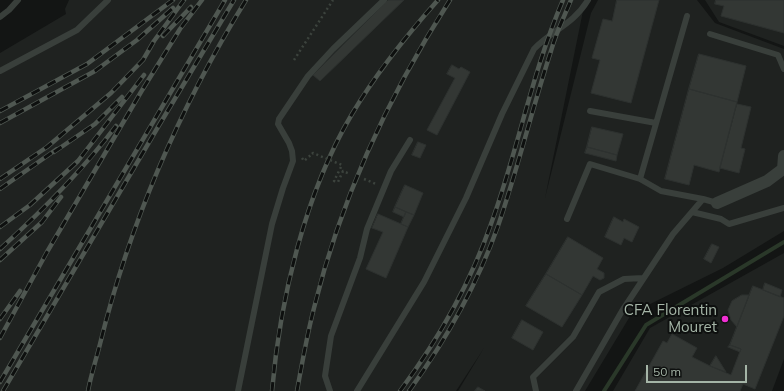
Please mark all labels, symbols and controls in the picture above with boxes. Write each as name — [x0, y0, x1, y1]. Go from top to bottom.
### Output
place label: CFA Florentin Mouret — [624, 301, 717, 336]
marker: CFA Florentin Mouret — [720, 314, 730, 324]
scale bar — [648, 357, 749, 383]
text: 50 m — [653, 364, 681, 379]

